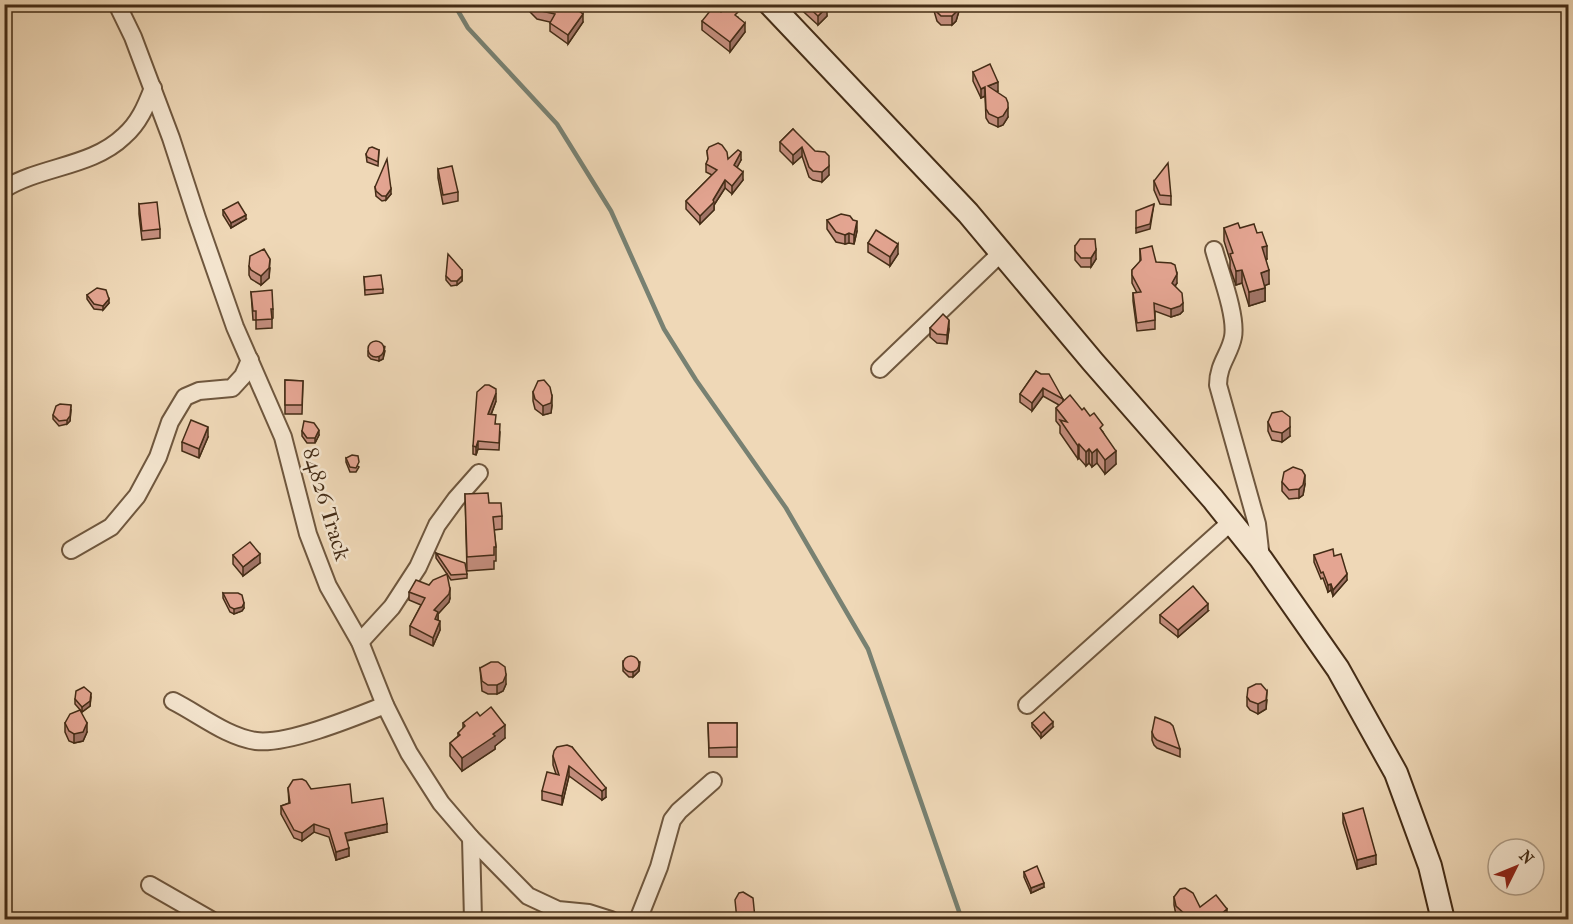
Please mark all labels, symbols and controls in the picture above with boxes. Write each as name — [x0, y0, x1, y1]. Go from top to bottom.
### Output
street label: 84826 Track — [297, 444, 356, 564]
north arrow — [1486, 837, 1546, 897]
text: N — [1516, 846, 1538, 869]

